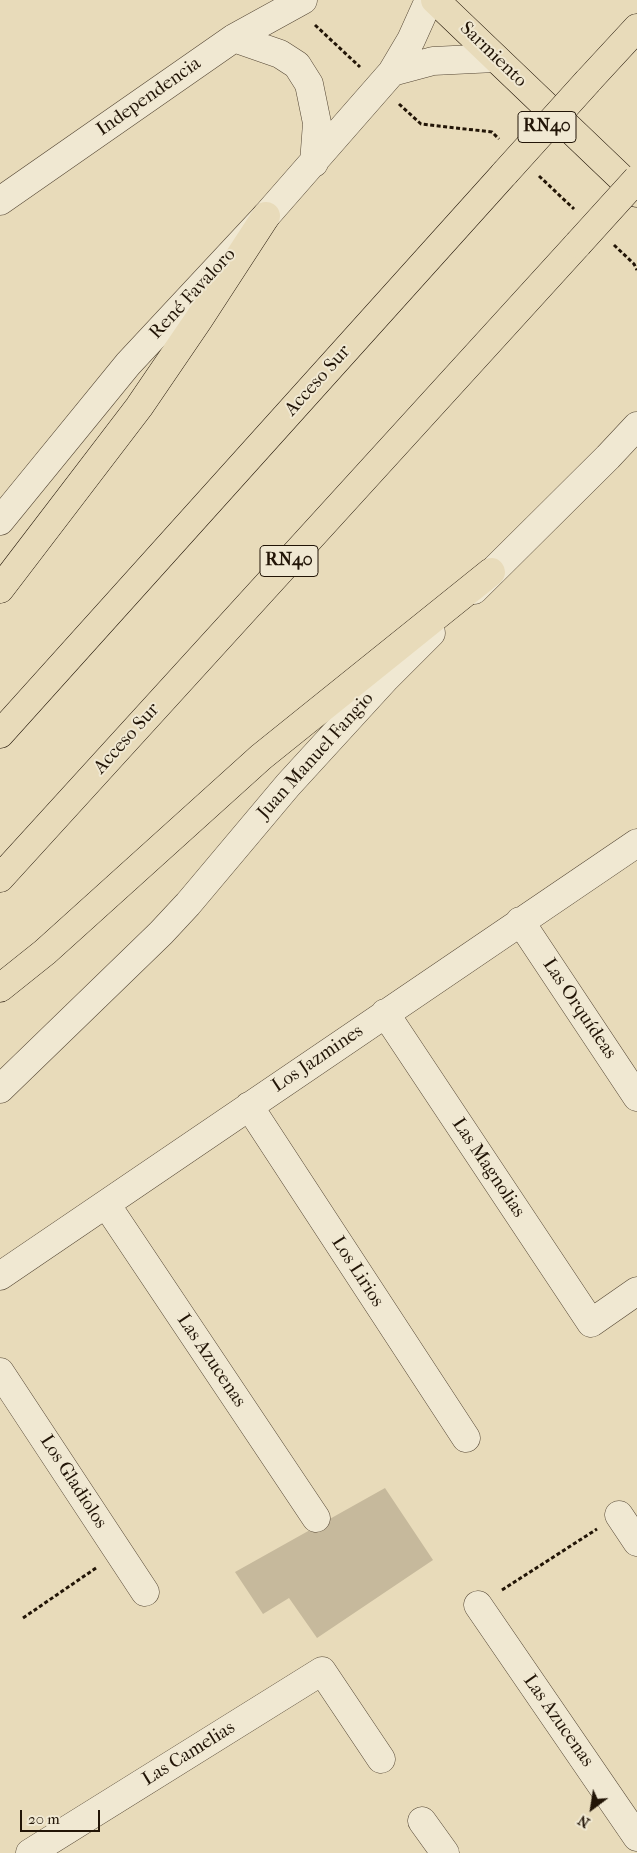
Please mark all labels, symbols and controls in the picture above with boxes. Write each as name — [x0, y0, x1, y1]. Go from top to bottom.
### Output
street label: Sarmiento — [455, 17, 531, 93]
street label: Independencia — [92, 53, 206, 141]
road number: RN40 — [518, 111, 576, 142]
street label: René Favaloro — [145, 244, 241, 344]
street label: Acceso Sur — [280, 341, 356, 421]
road number: RN40 — [260, 546, 318, 576]
street label: Juan Manuel Fangio — [253, 688, 379, 824]
street label: Acceso Sur — [89, 699, 165, 779]
street label: Las Orquídeas — [537, 955, 621, 1063]
street label: Los Jazmines — [268, 1020, 368, 1098]
street label: Las Magnolias — [446, 1114, 530, 1222]
street label: Los Lirios — [326, 1232, 388, 1312]
street label: Las Azucenas — [172, 1310, 250, 1412]
street label: Los Gladiolos — [34, 1431, 112, 1533]
street label: Las Azucenas — [518, 1670, 598, 1772]
street label: Las Camelias — [139, 1717, 239, 1791]
north arrow — [567, 1783, 617, 1833]
scale bar — [22, 1800, 102, 1832]
text: 20 m — [28, 1810, 60, 1828]
text: N — [575, 1811, 593, 1831]

